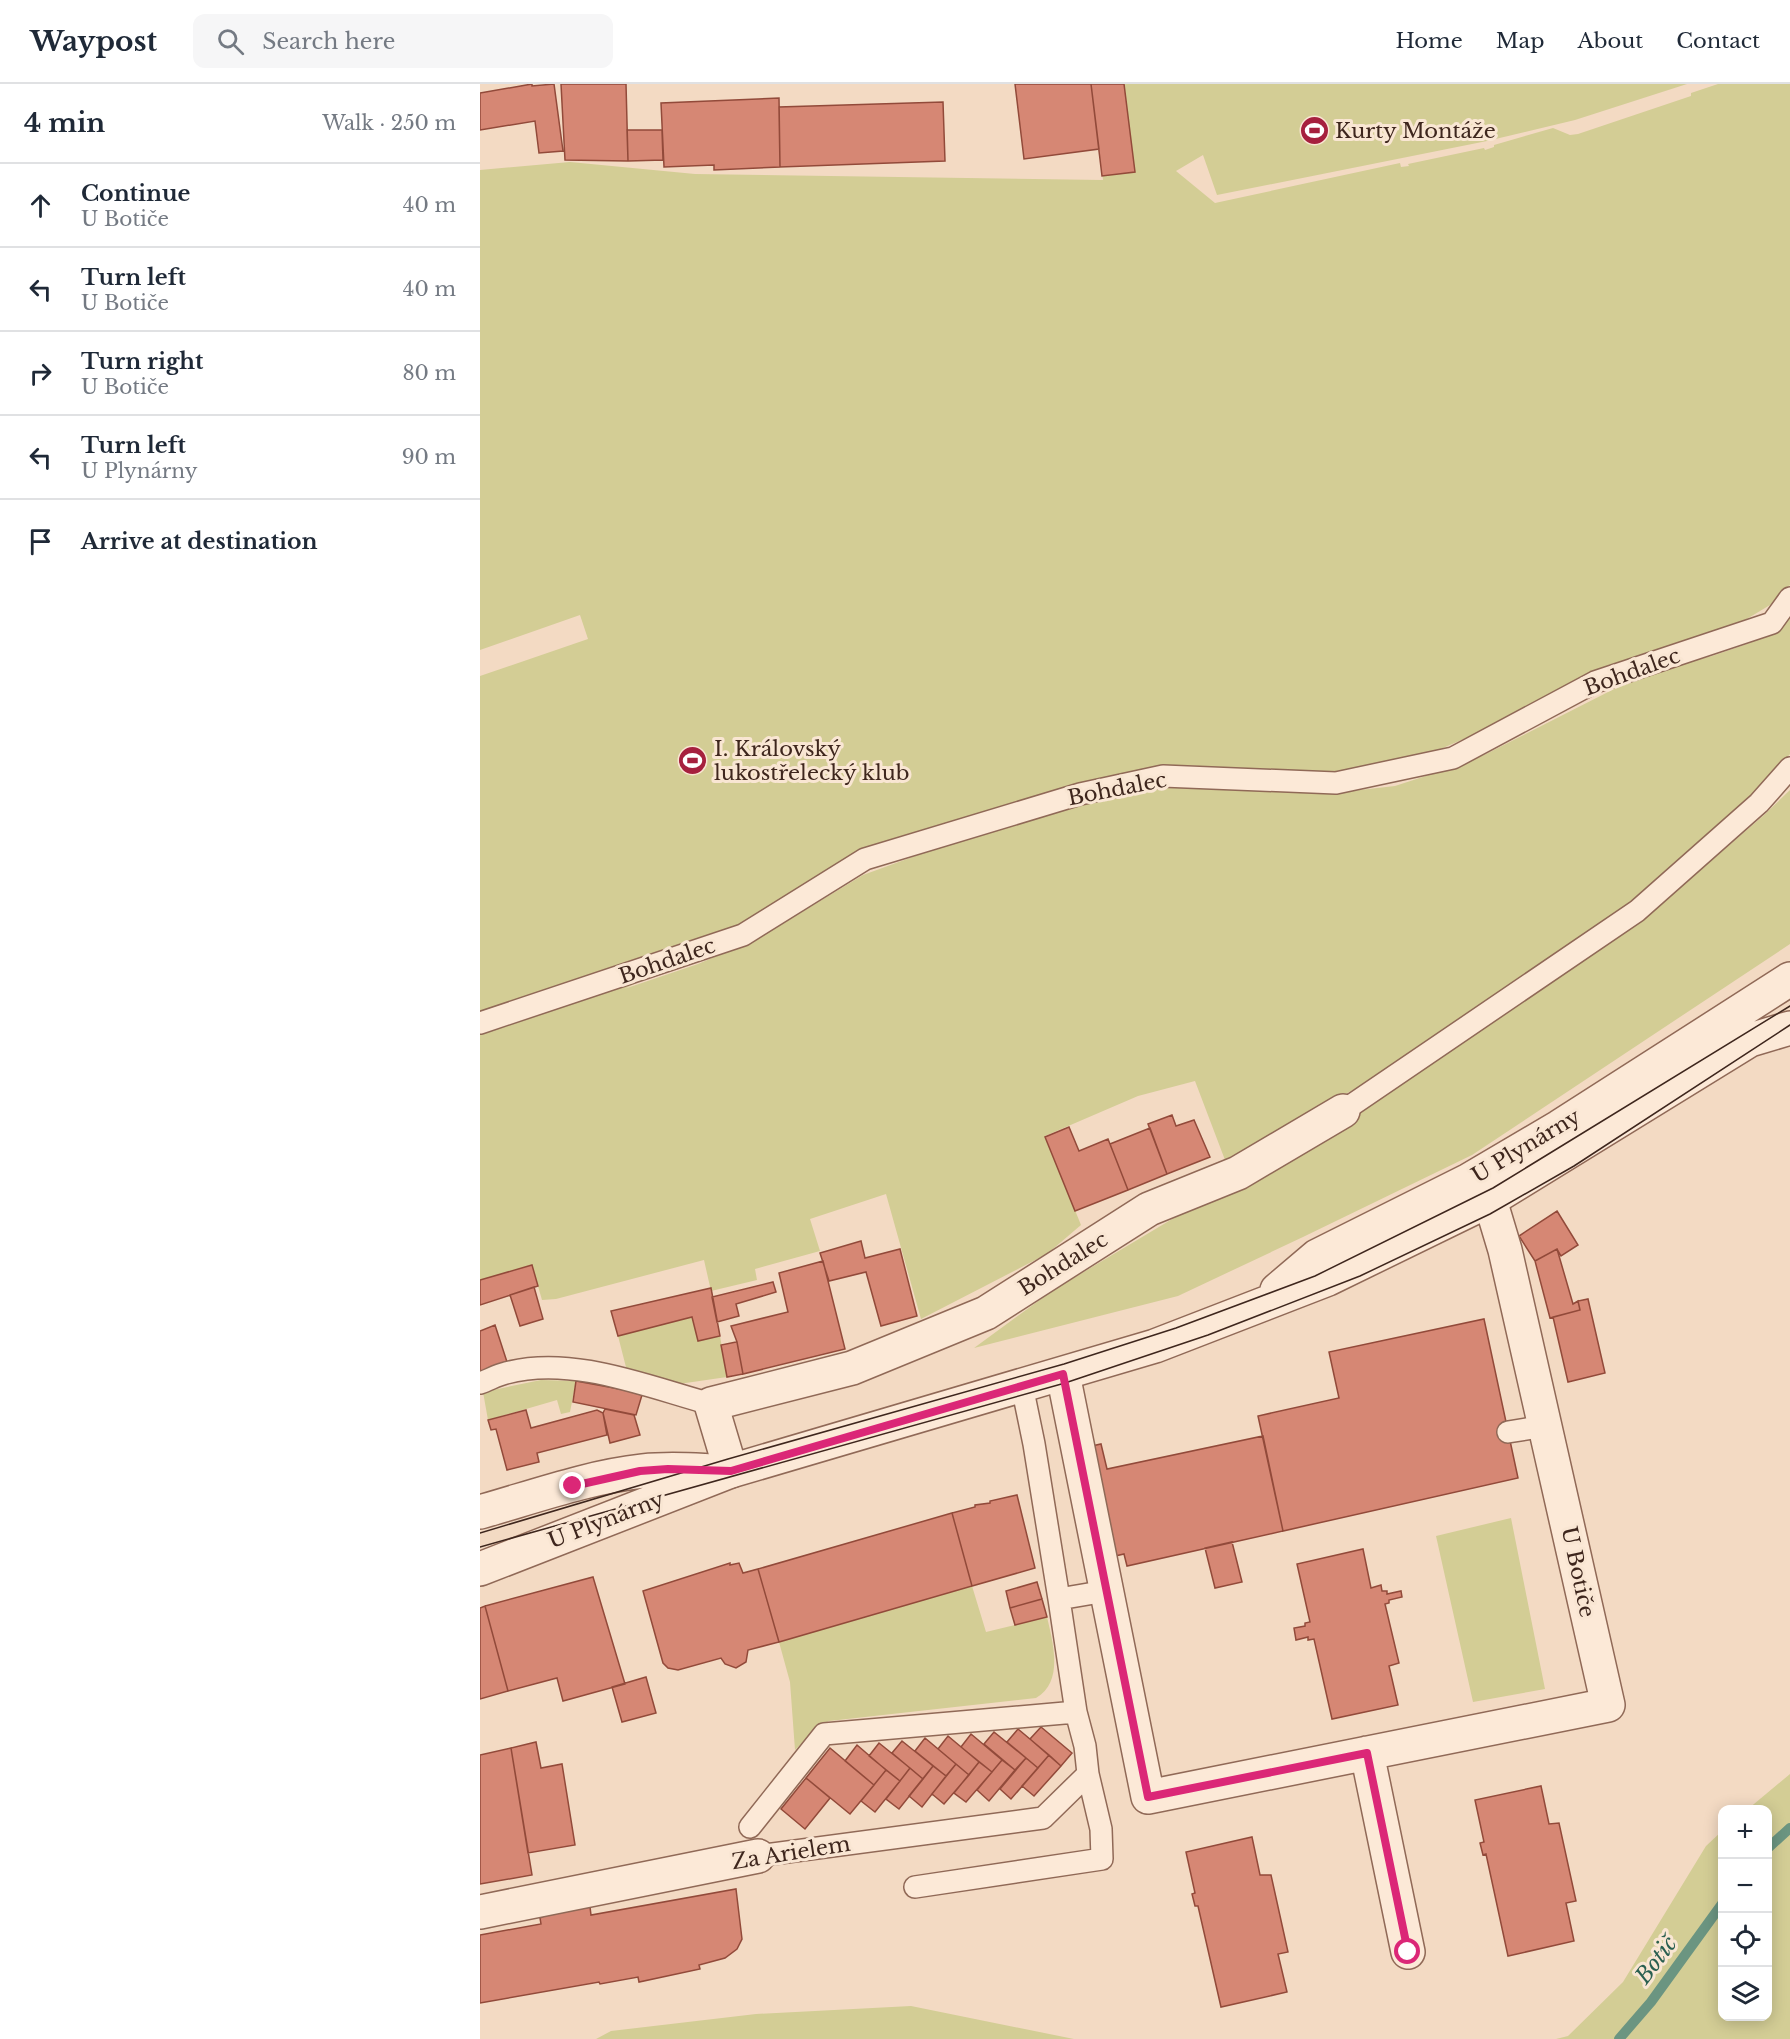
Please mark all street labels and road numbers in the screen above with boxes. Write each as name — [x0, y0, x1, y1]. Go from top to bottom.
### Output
street label: Bohdalec — [1580, 643, 1684, 701]
street label: Bohdalec — [1065, 767, 1169, 811]
street label: Bohdalec — [615, 932, 719, 990]
street label: U Plynárny — [1467, 1103, 1586, 1189]
street label: Bohdalec — [1014, 1226, 1112, 1302]
street label: U Plynárny — [544, 1486, 668, 1554]
street label: U Botiče — [1556, 1524, 1600, 1620]
street label: Za Arielem — [730, 1831, 853, 1875]

